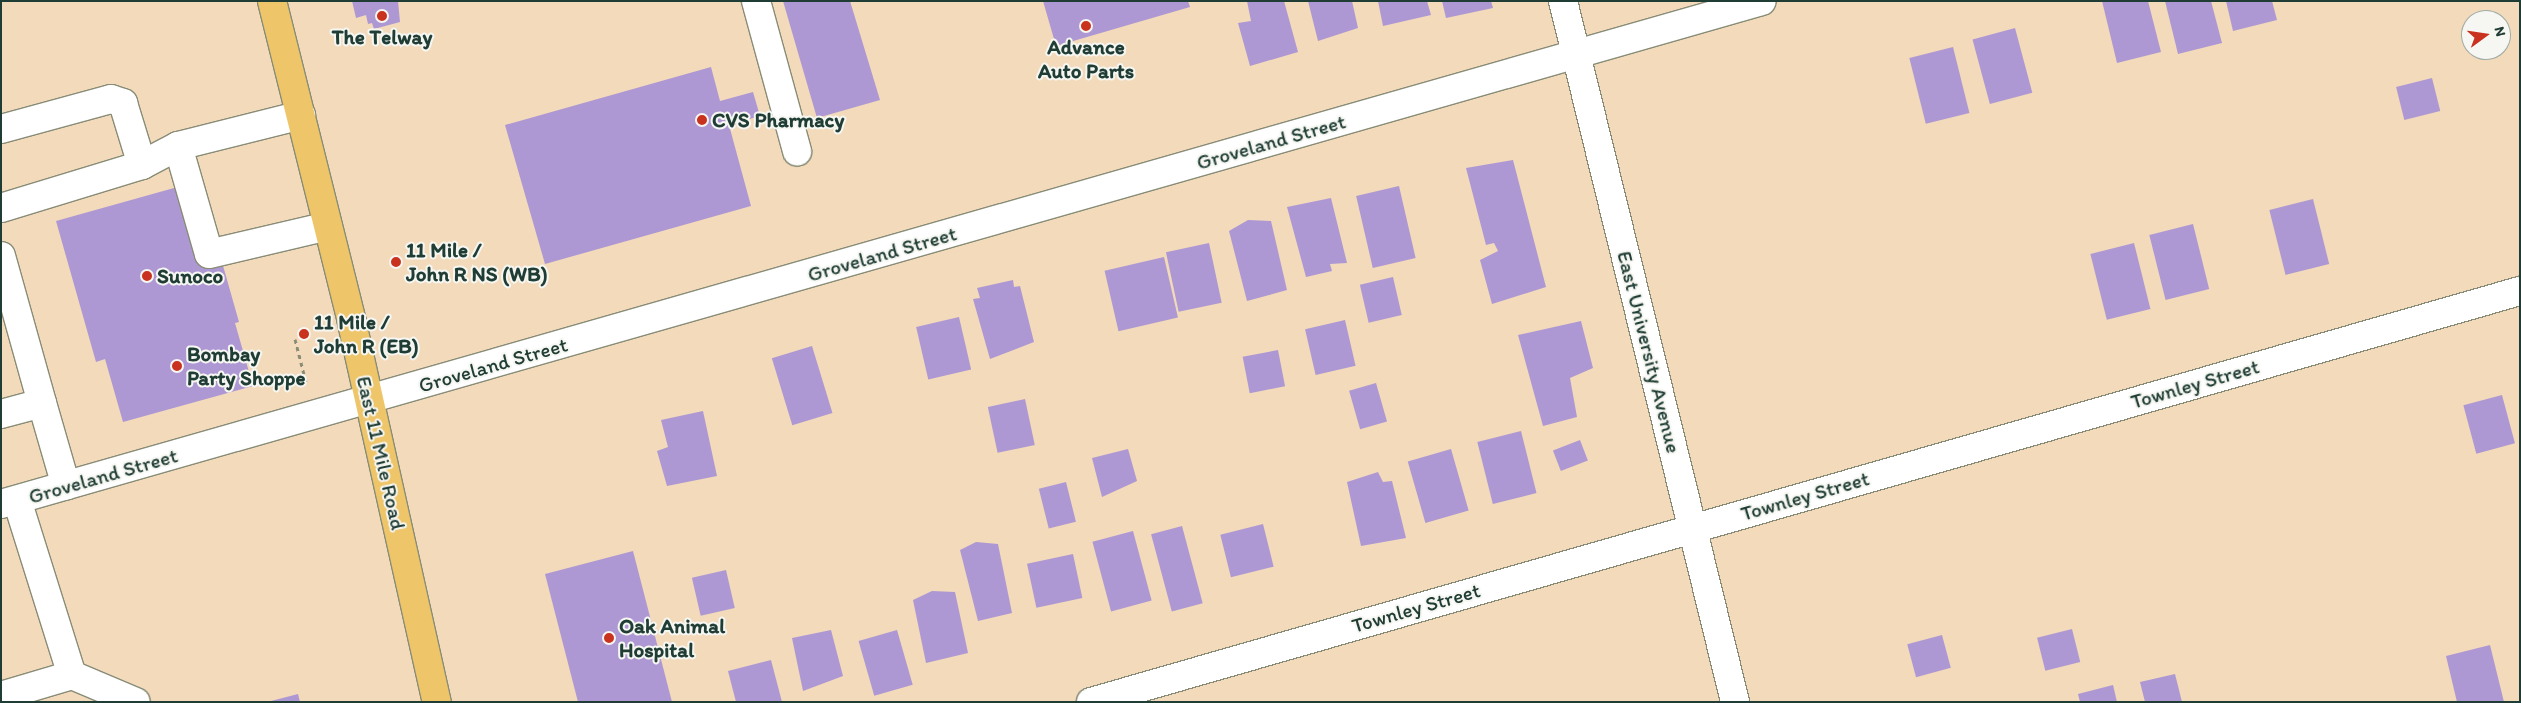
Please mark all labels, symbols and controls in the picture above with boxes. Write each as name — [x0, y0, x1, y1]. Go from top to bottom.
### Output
marker: The Telway — [376, 10, 388, 22]
north arrow — [2461, 10, 2511, 60]
marker: Advance Auto Parts — [1080, 20, 1092, 32]
place label: The Telway — [333, 24, 431, 50]
text: N — [2491, 25, 2509, 38]
place label: Advance Auto Parts — [1038, 34, 1134, 84]
place label: CVS Pharmacy — [712, 107, 844, 133]
street label: Groveland Street — [1194, 109, 1348, 175]
marker: CVS Pharmacy — [696, 114, 708, 126]
street label: Groveland Street — [805, 221, 959, 287]
place label: 11 Mile / John R NS (WB) — [406, 237, 547, 287]
street label: East University Avenue — [1612, 249, 1686, 455]
marker: 11 Mile / John R NS (WB) — [390, 256, 402, 268]
place label: Sunoco — [157, 263, 223, 289]
marker: Sunoco — [141, 270, 153, 282]
place label: 11 Mile / John R (EB) — [314, 309, 418, 359]
marker: 11 Mile / John R (EB) — [298, 328, 310, 340]
street label: Groveland Street — [416, 332, 570, 398]
place label: Bombay Party Shoppe — [187, 341, 305, 391]
street label: Townley Street — [2128, 354, 2262, 414]
marker: Bombay Party Shoppe — [171, 360, 183, 372]
street label: East 11 Mile Road — [351, 374, 411, 532]
street label: Groveland Street — [26, 443, 180, 509]
street label: Townley Street — [1738, 466, 1872, 526]
street label: Townley Street — [1349, 578, 1483, 638]
place label: Oak Animal Hospital — [619, 613, 724, 663]
marker: Oak Animal Hospital — [603, 632, 615, 644]

